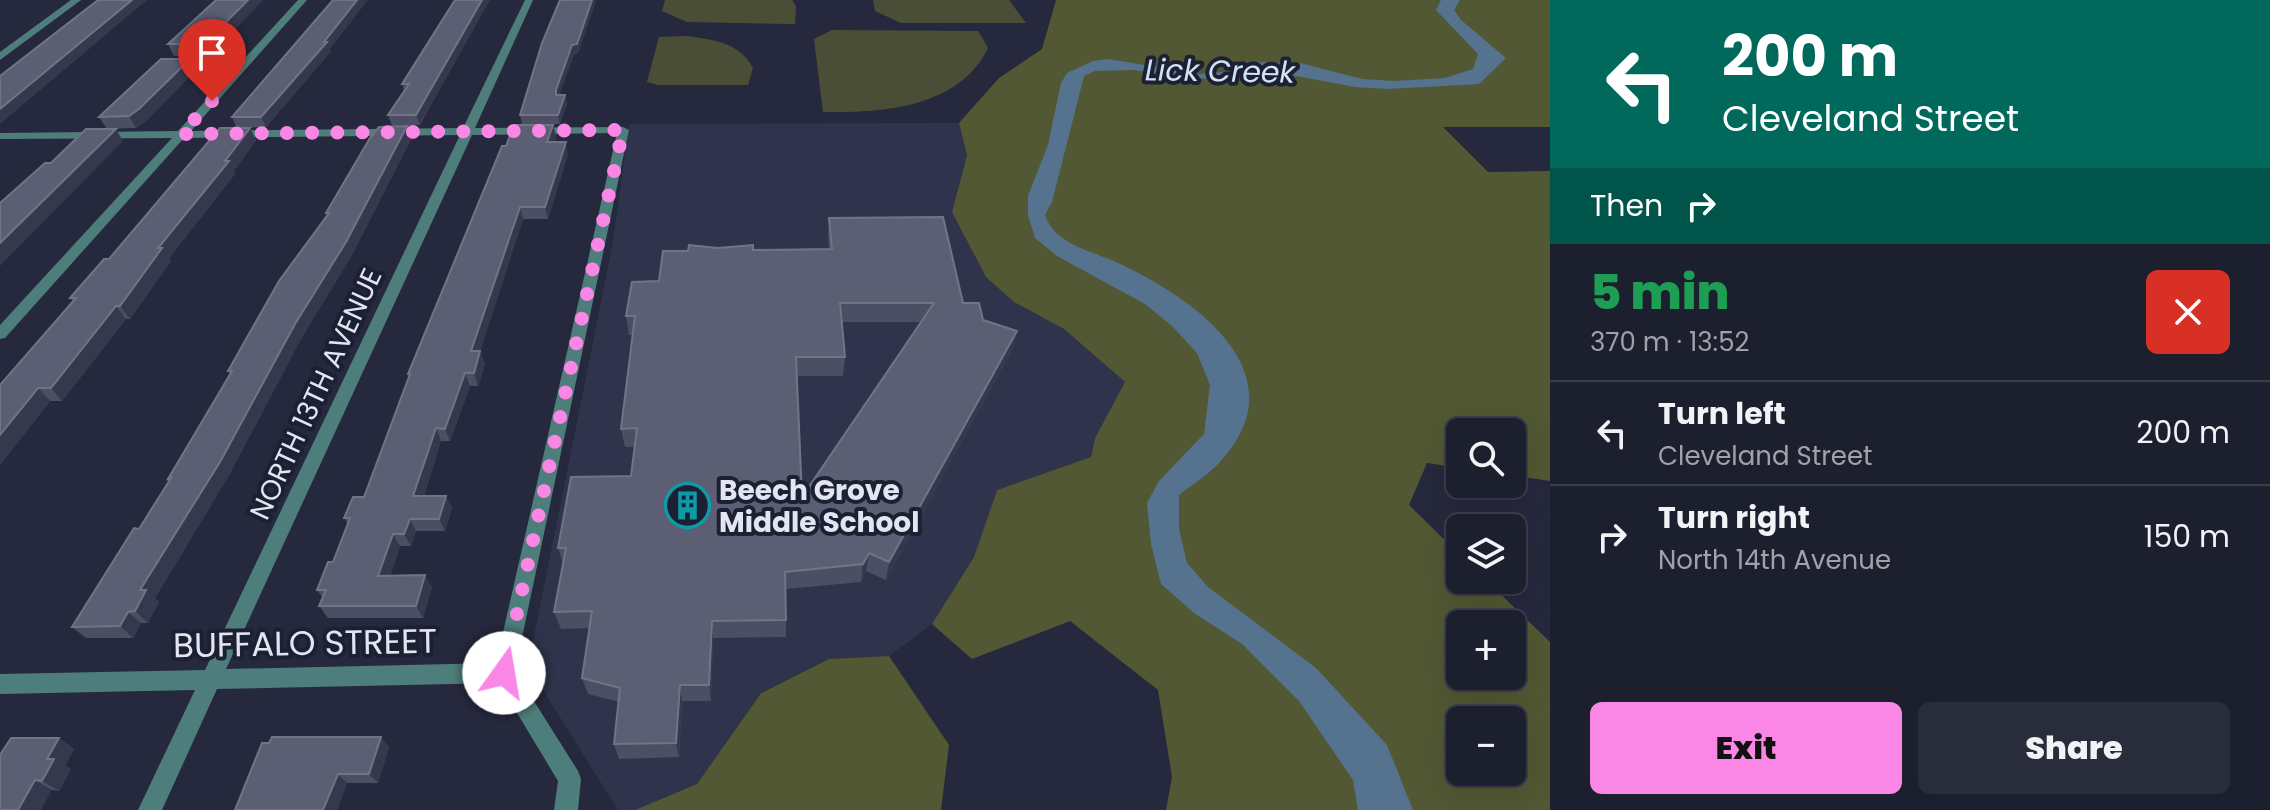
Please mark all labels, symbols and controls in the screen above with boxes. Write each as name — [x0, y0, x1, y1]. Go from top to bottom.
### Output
text: 200 m — [1722, 17, 1898, 96]
pin — [178, 19, 246, 101]
icon: arrive — [190, 31, 234, 75]
icon: left — [1590, 32, 1694, 136]
water label: Lick Creek — [1145, 48, 1297, 94]
text: Cleveland Street — [1722, 93, 2019, 144]
text: Then — [1590, 184, 1663, 227]
icon: right — [1679, 184, 1723, 228]
text: 5 min — [1590, 259, 1730, 326]
street label: NORTH 13TH AVENUE — [241, 262, 391, 526]
button: close — [2146, 270, 2230, 354]
text: 370 m · 13:52 — [1590, 324, 1749, 360]
text: Turn left — [1658, 392, 1786, 435]
icon: left — [1590, 411, 1634, 455]
text: 200 m — [2136, 411, 2230, 454]
map controls — [1446, 418, 1526, 786]
button: search — [1446, 418, 1526, 498]
text: Cleveland Street — [1658, 438, 1873, 474]
place label: Beech Grove Middle School — [719, 471, 919, 542]
building icon: Beech Grove Middle School — [664, 482, 712, 530]
text: Turn right — [1658, 496, 1810, 539]
button: layers — [1446, 514, 1526, 594]
icon: right — [1590, 515, 1634, 559]
text: 150 m — [2144, 515, 2230, 558]
text: North 14th Avenue — [1658, 542, 1891, 578]
button: + — [1446, 610, 1526, 690]
street label: BUFFALO STREET — [173, 617, 437, 669]
position arrow — [462, 631, 546, 715]
button: Exit — [1590, 702, 1902, 794]
button: Share — [1918, 702, 2230, 794]
button: − — [1446, 706, 1526, 786]

